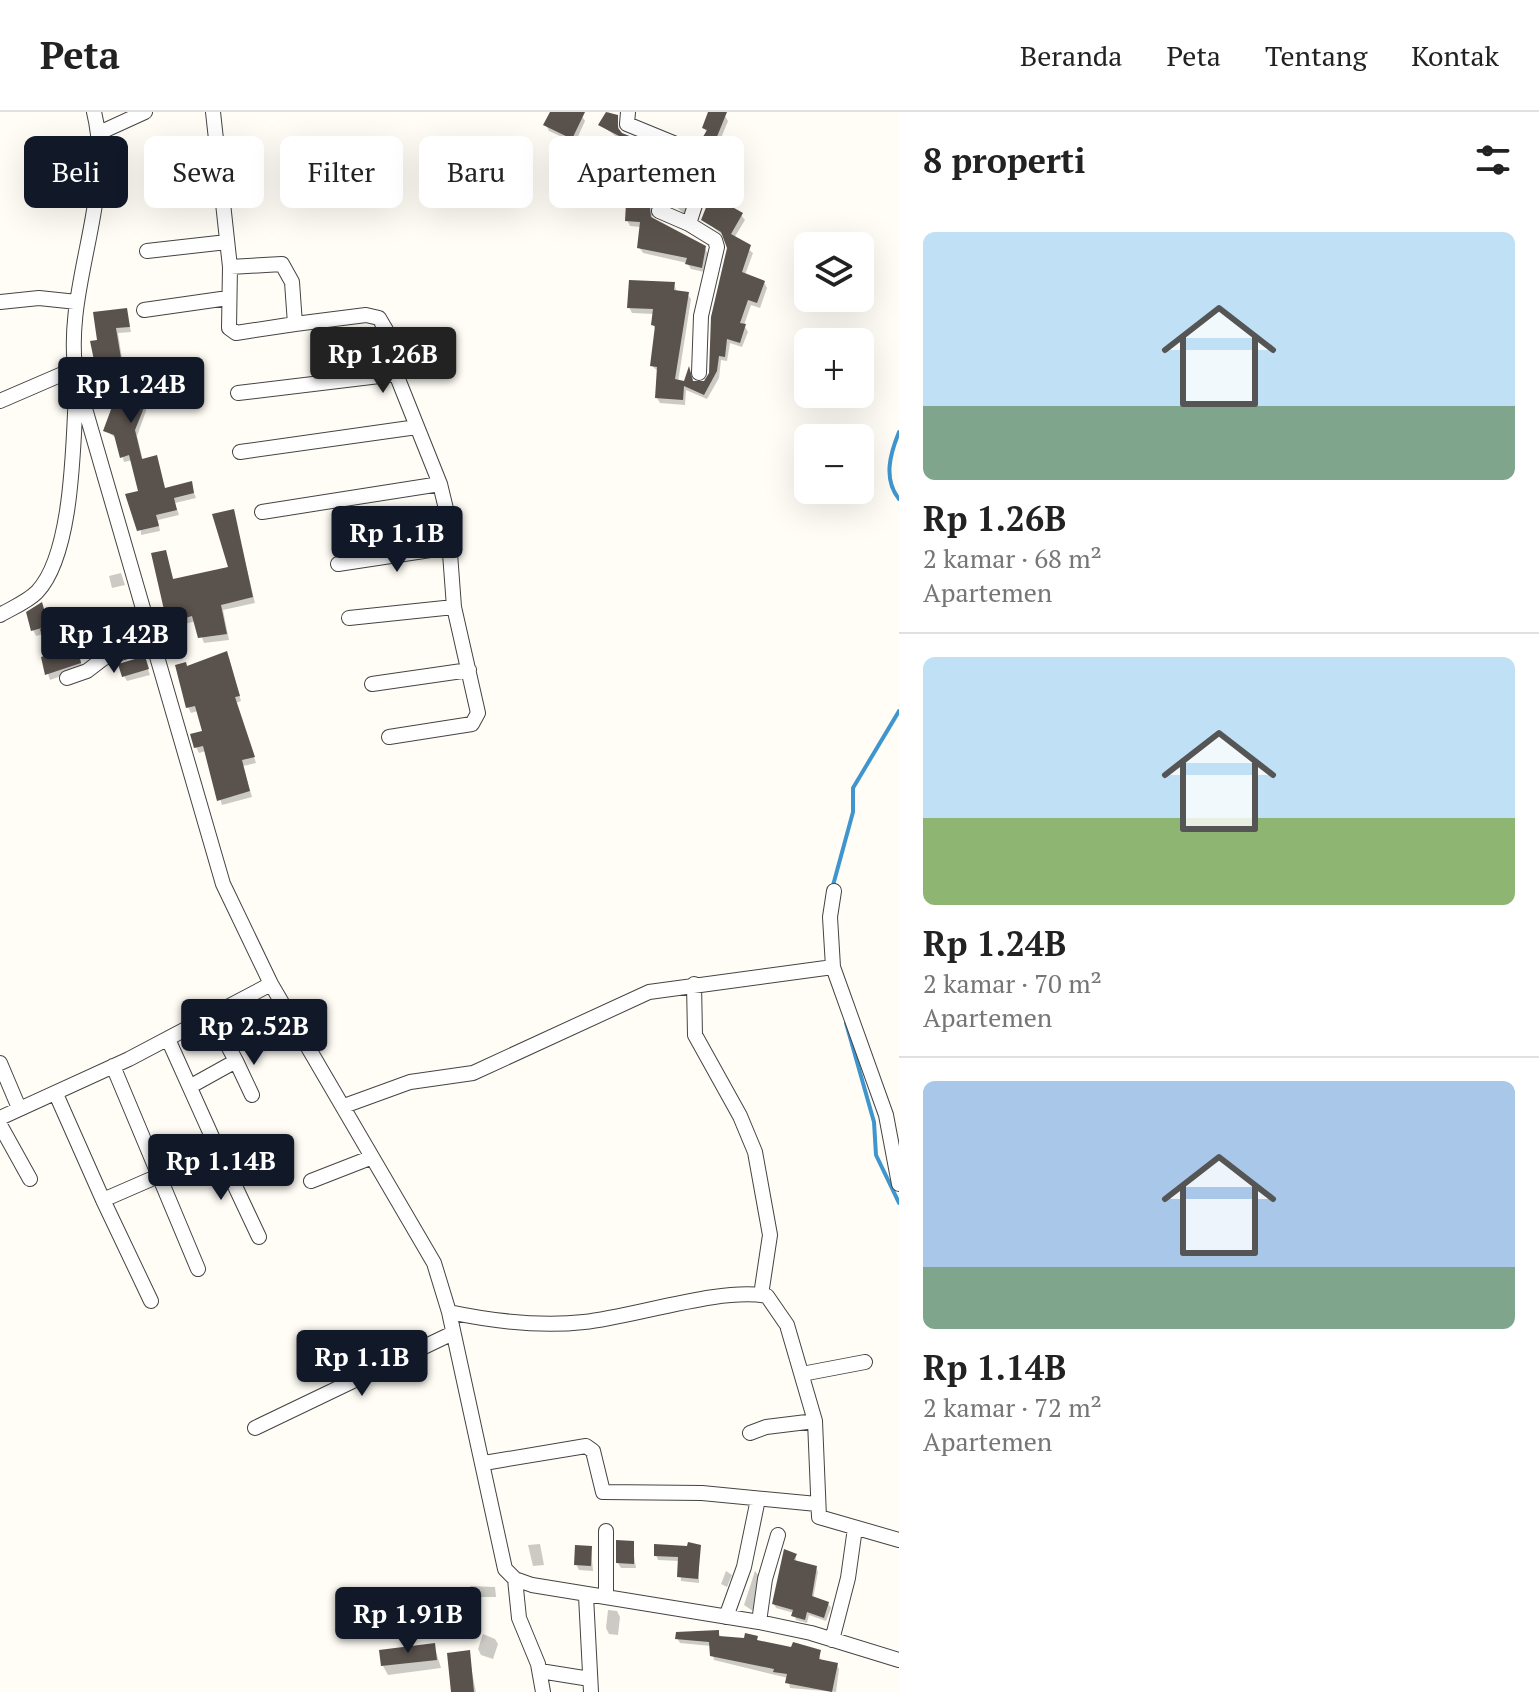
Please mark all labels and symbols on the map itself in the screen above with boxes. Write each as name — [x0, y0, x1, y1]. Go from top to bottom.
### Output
pin: Rp 1.26B — [300, 327, 466, 395]
pin: Rp 1.24B — [48, 357, 214, 425]
pin: Rp 1.1B — [323, 506, 471, 574]
pin: Rp 1.42B — [31, 607, 197, 675]
pin: Rp 2.52B — [171, 999, 337, 1067]
pin: Rp 1.14B — [138, 1134, 304, 1202]
pin: Rp 1.1B — [288, 1330, 436, 1398]
pin: Rp 1.91B — [325, 1587, 491, 1655]

